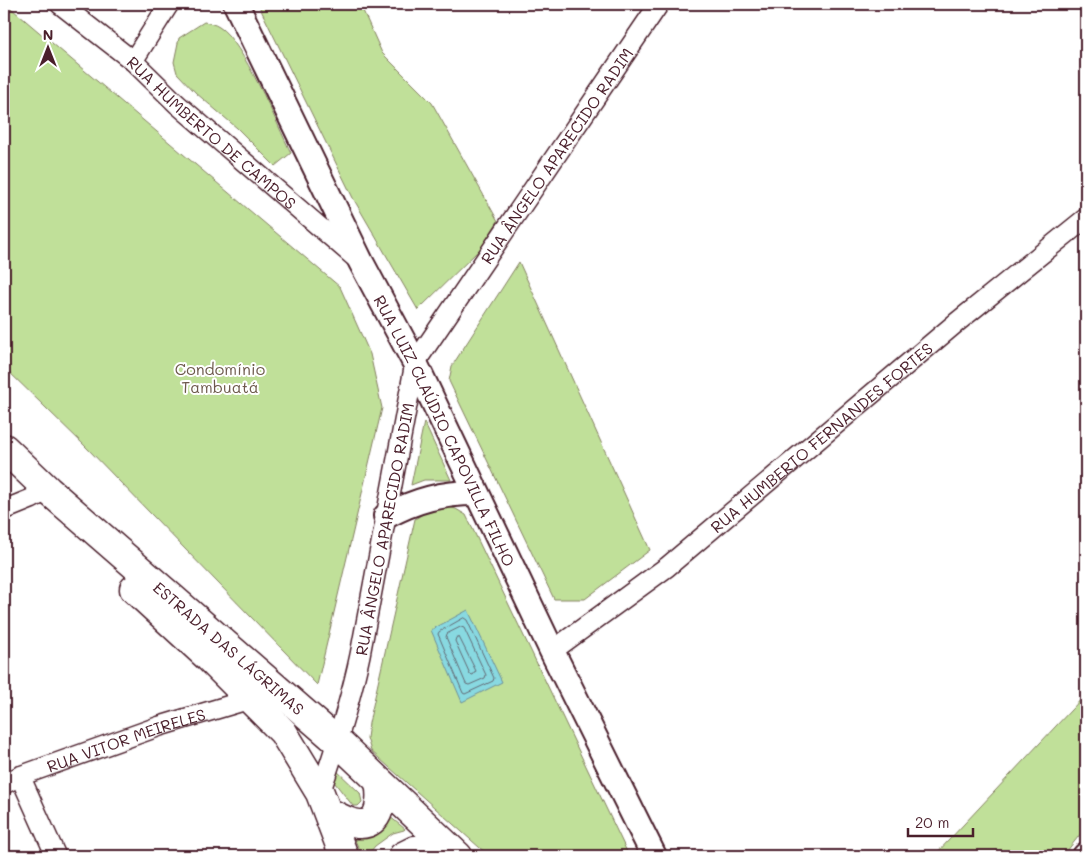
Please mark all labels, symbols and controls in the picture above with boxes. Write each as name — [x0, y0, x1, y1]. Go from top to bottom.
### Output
north arrow — [22, 22, 72, 72]
text: N — [43, 25, 53, 44]
street label: RUA ÂNGELO APARECIDO RADIM — [475, 43, 637, 267]
street label: RUA HUMBERTO DE CAMPOS — [123, 51, 301, 213]
street label: RUA LUIZ CLAÚDIO CAPOVILLA FILHO — [370, 291, 521, 569]
street label: RUA HUMBERTO FERNANDES FORTES — [706, 337, 937, 537]
park label: Condomínio Tambuatá — [175, 358, 265, 397]
street label: RUA ÂNGELO APARECIDO RADIM — [350, 401, 418, 657]
street label: ESTRADA DAS LÁGRIMAS — [149, 576, 309, 719]
street label: RUA VITOR MEIRELES — [44, 703, 208, 776]
scale bar — [908, 805, 972, 837]
text: 20 m — [915, 812, 949, 832]

